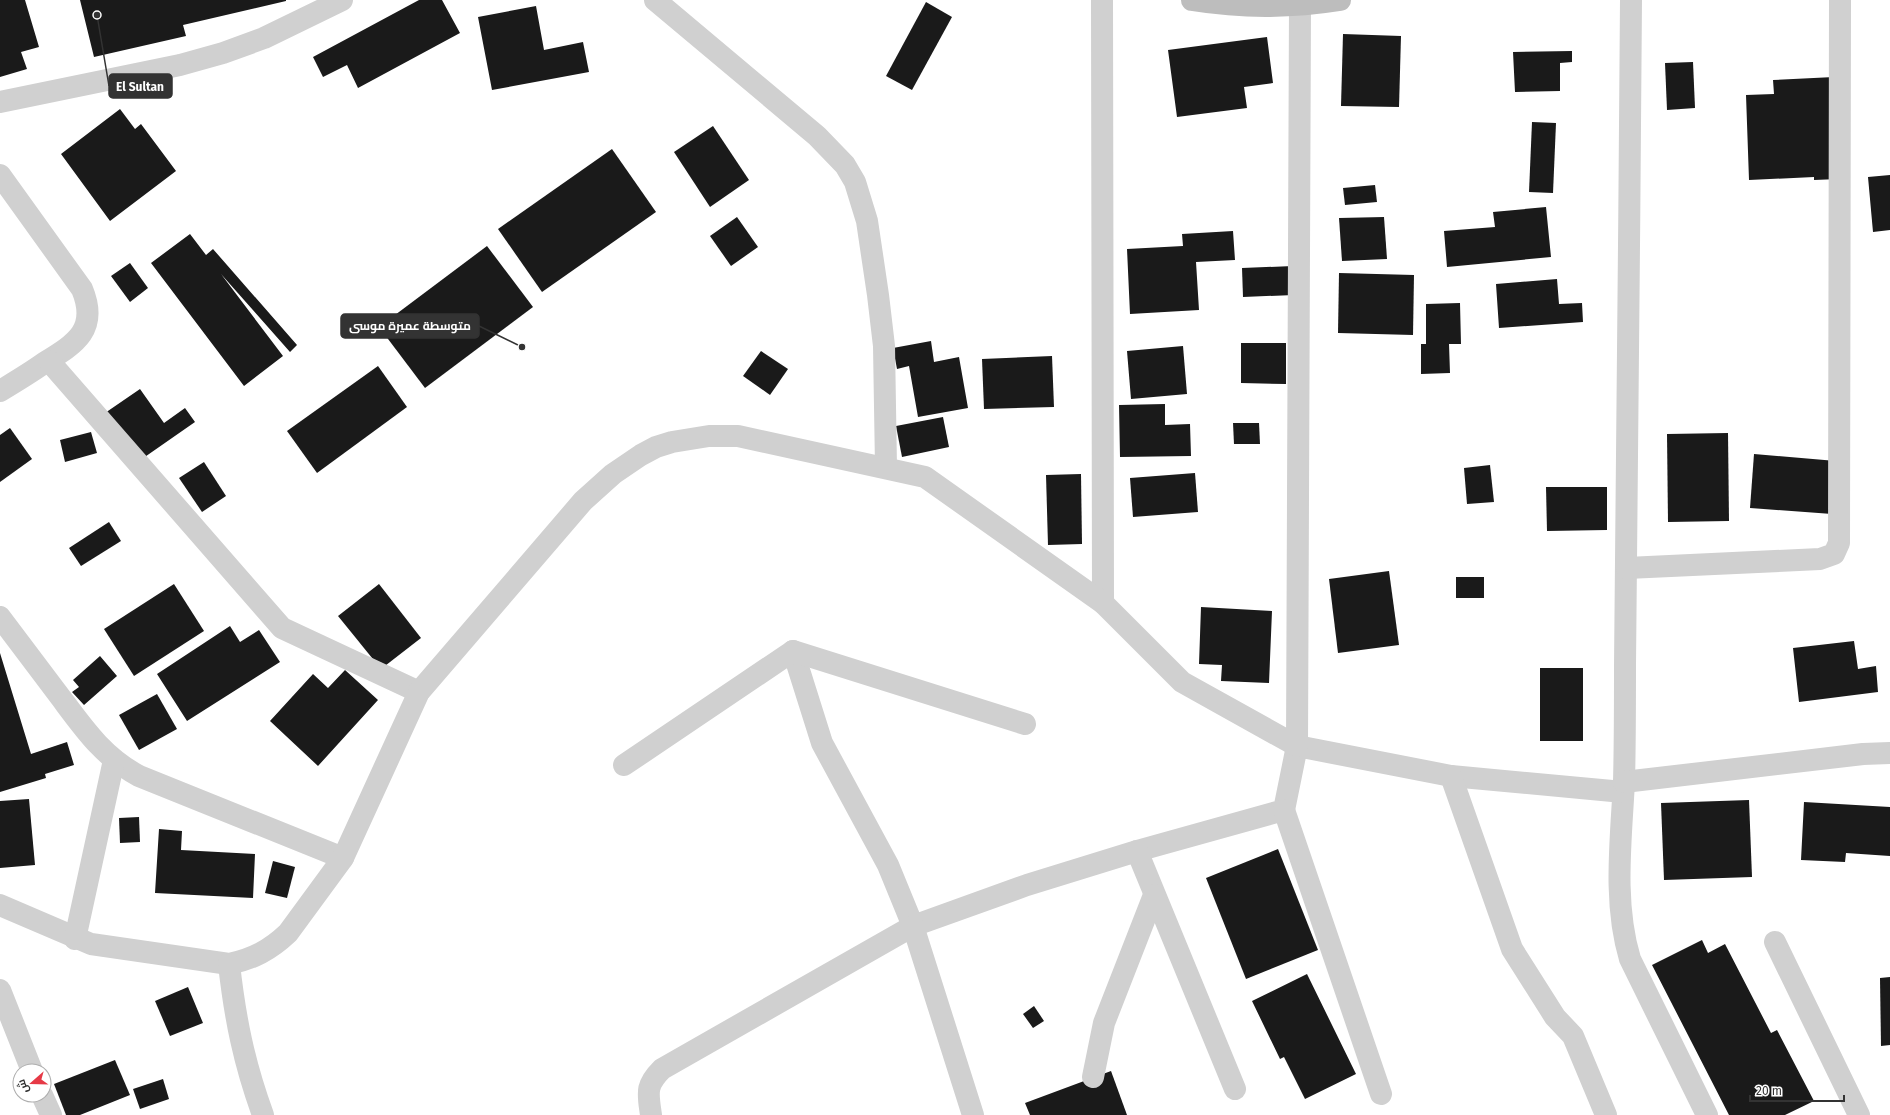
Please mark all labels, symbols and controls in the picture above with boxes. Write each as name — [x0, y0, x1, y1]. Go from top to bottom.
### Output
callout: El Sultan — [109, 74, 172, 98]
text: El Sultan — [116, 80, 164, 94]
callout: متوسطة عميرة موسى — [341, 314, 479, 338]
text: متوسطة عميرة موسى — [349, 319, 471, 334]
north arrow — [12, 1063, 52, 1103]
text: ش — [15, 1077, 32, 1095]
scale bar — [1750, 1077, 1844, 1103]
text: 20 m — [1756, 1084, 1782, 1098]

